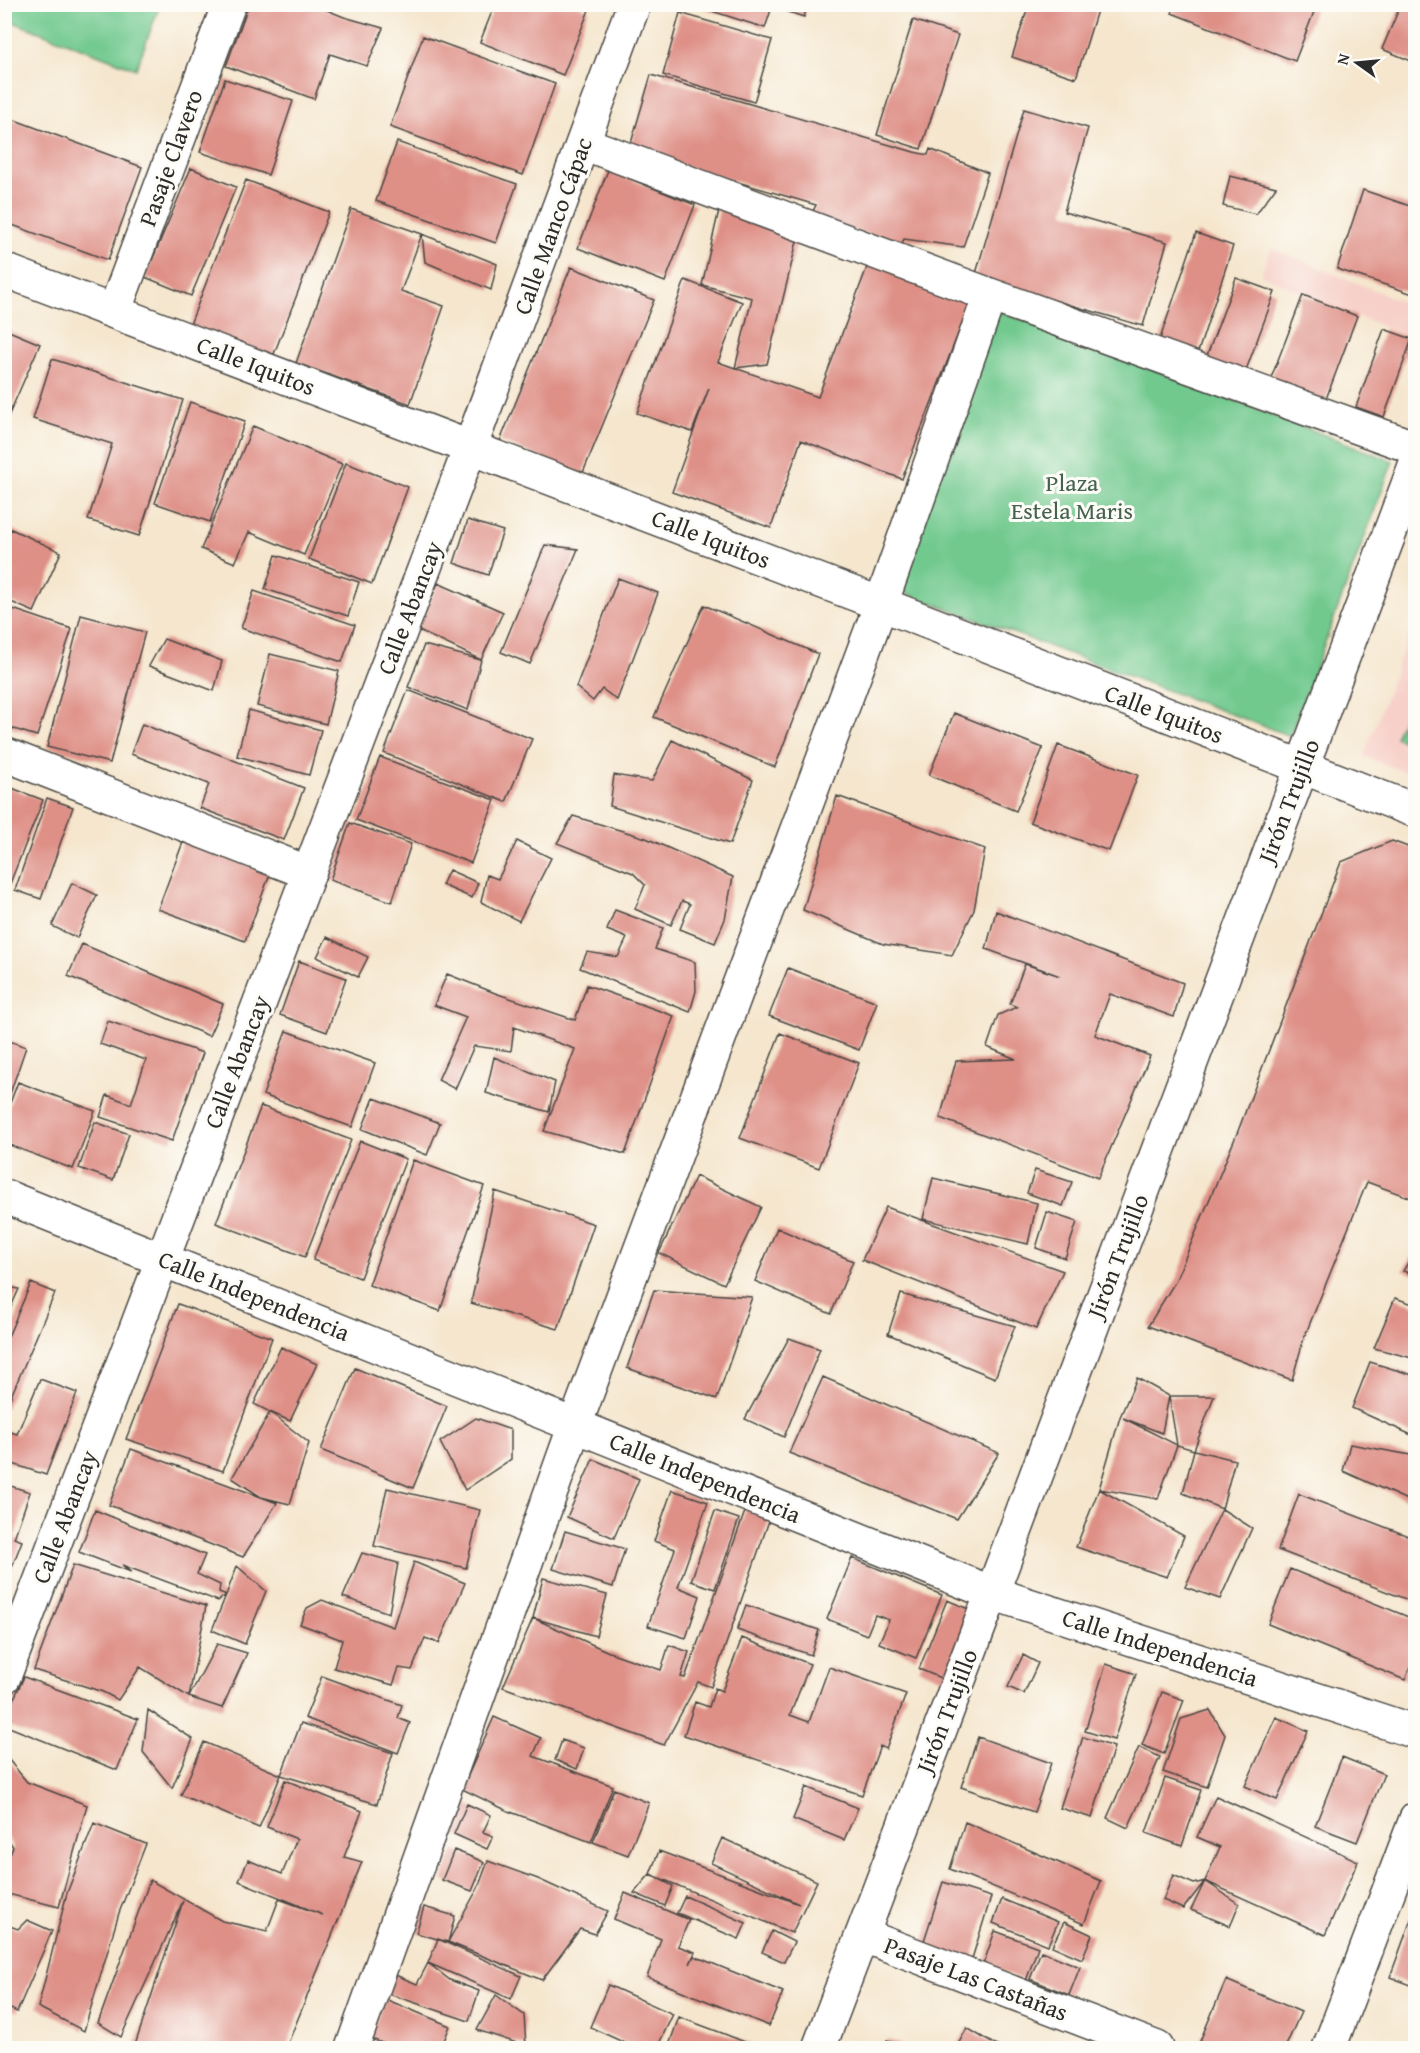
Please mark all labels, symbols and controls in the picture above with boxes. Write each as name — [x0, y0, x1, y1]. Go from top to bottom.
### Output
north arrow — [1327, 33, 1387, 93]
text: N — [1330, 51, 1356, 67]
street label: Pasaje Clavero — [130, 85, 211, 231]
street label: Calle Manco Cápac — [504, 132, 601, 319]
street label: Calle Iquitos — [192, 327, 321, 404]
park label: Plaza Estela Maris — [1011, 465, 1133, 528]
street label: Calle Iquitos — [647, 500, 776, 577]
street label: Calle Abancay — [368, 536, 451, 680]
street label: Calle Iquitos — [1100, 675, 1229, 752]
street label: Jirón Trujillo — [1248, 734, 1328, 871]
street label: Calle Abancay — [195, 990, 278, 1134]
street label: Jirón Trujillo — [1077, 1189, 1157, 1326]
street label: Calle Independencia — [153, 1241, 356, 1350]
street label: Calle Independencia — [604, 1423, 807, 1532]
street label: Calle Abancay — [23, 1445, 106, 1589]
street label: Calle Independencia — [1058, 1599, 1263, 1696]
street label: Jirón Trujillo — [906, 1644, 986, 1781]
street label: Pasaje Las Castañas — [879, 1927, 1073, 2030]

